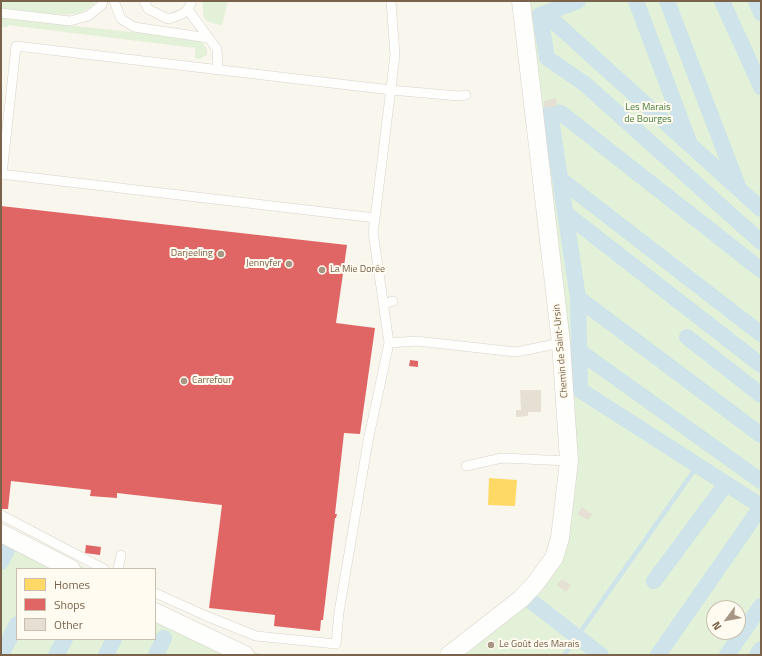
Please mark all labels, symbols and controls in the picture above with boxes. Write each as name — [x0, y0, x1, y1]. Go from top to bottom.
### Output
park label: Les Marais de Bourges — [624, 102, 672, 126]
place label: Darjeeling — [171, 248, 213, 260]
marker: Darjeeling — [216, 249, 226, 259]
place label: Jennyfer — [246, 258, 281, 270]
marker: Jennyfer — [284, 259, 294, 269]
place label: La Mie Dorée — [330, 264, 385, 276]
marker: La Mie Dorée — [317, 265, 327, 275]
street label: Chemin de Saint-Ursin — [551, 304, 571, 398]
place label: Carrefour — [192, 375, 232, 387]
marker: Carrefour — [179, 376, 189, 386]
legend — [16, 568, 156, 640]
text: Homes — [54, 575, 90, 594]
text: Shops — [54, 595, 85, 614]
north arrow — [706, 600, 746, 640]
text: Other — [54, 615, 83, 634]
text: N — [708, 618, 725, 633]
place label: Le Goût des Marais — [499, 639, 579, 651]
marker: Le Goût des Marais — [486, 640, 496, 650]

